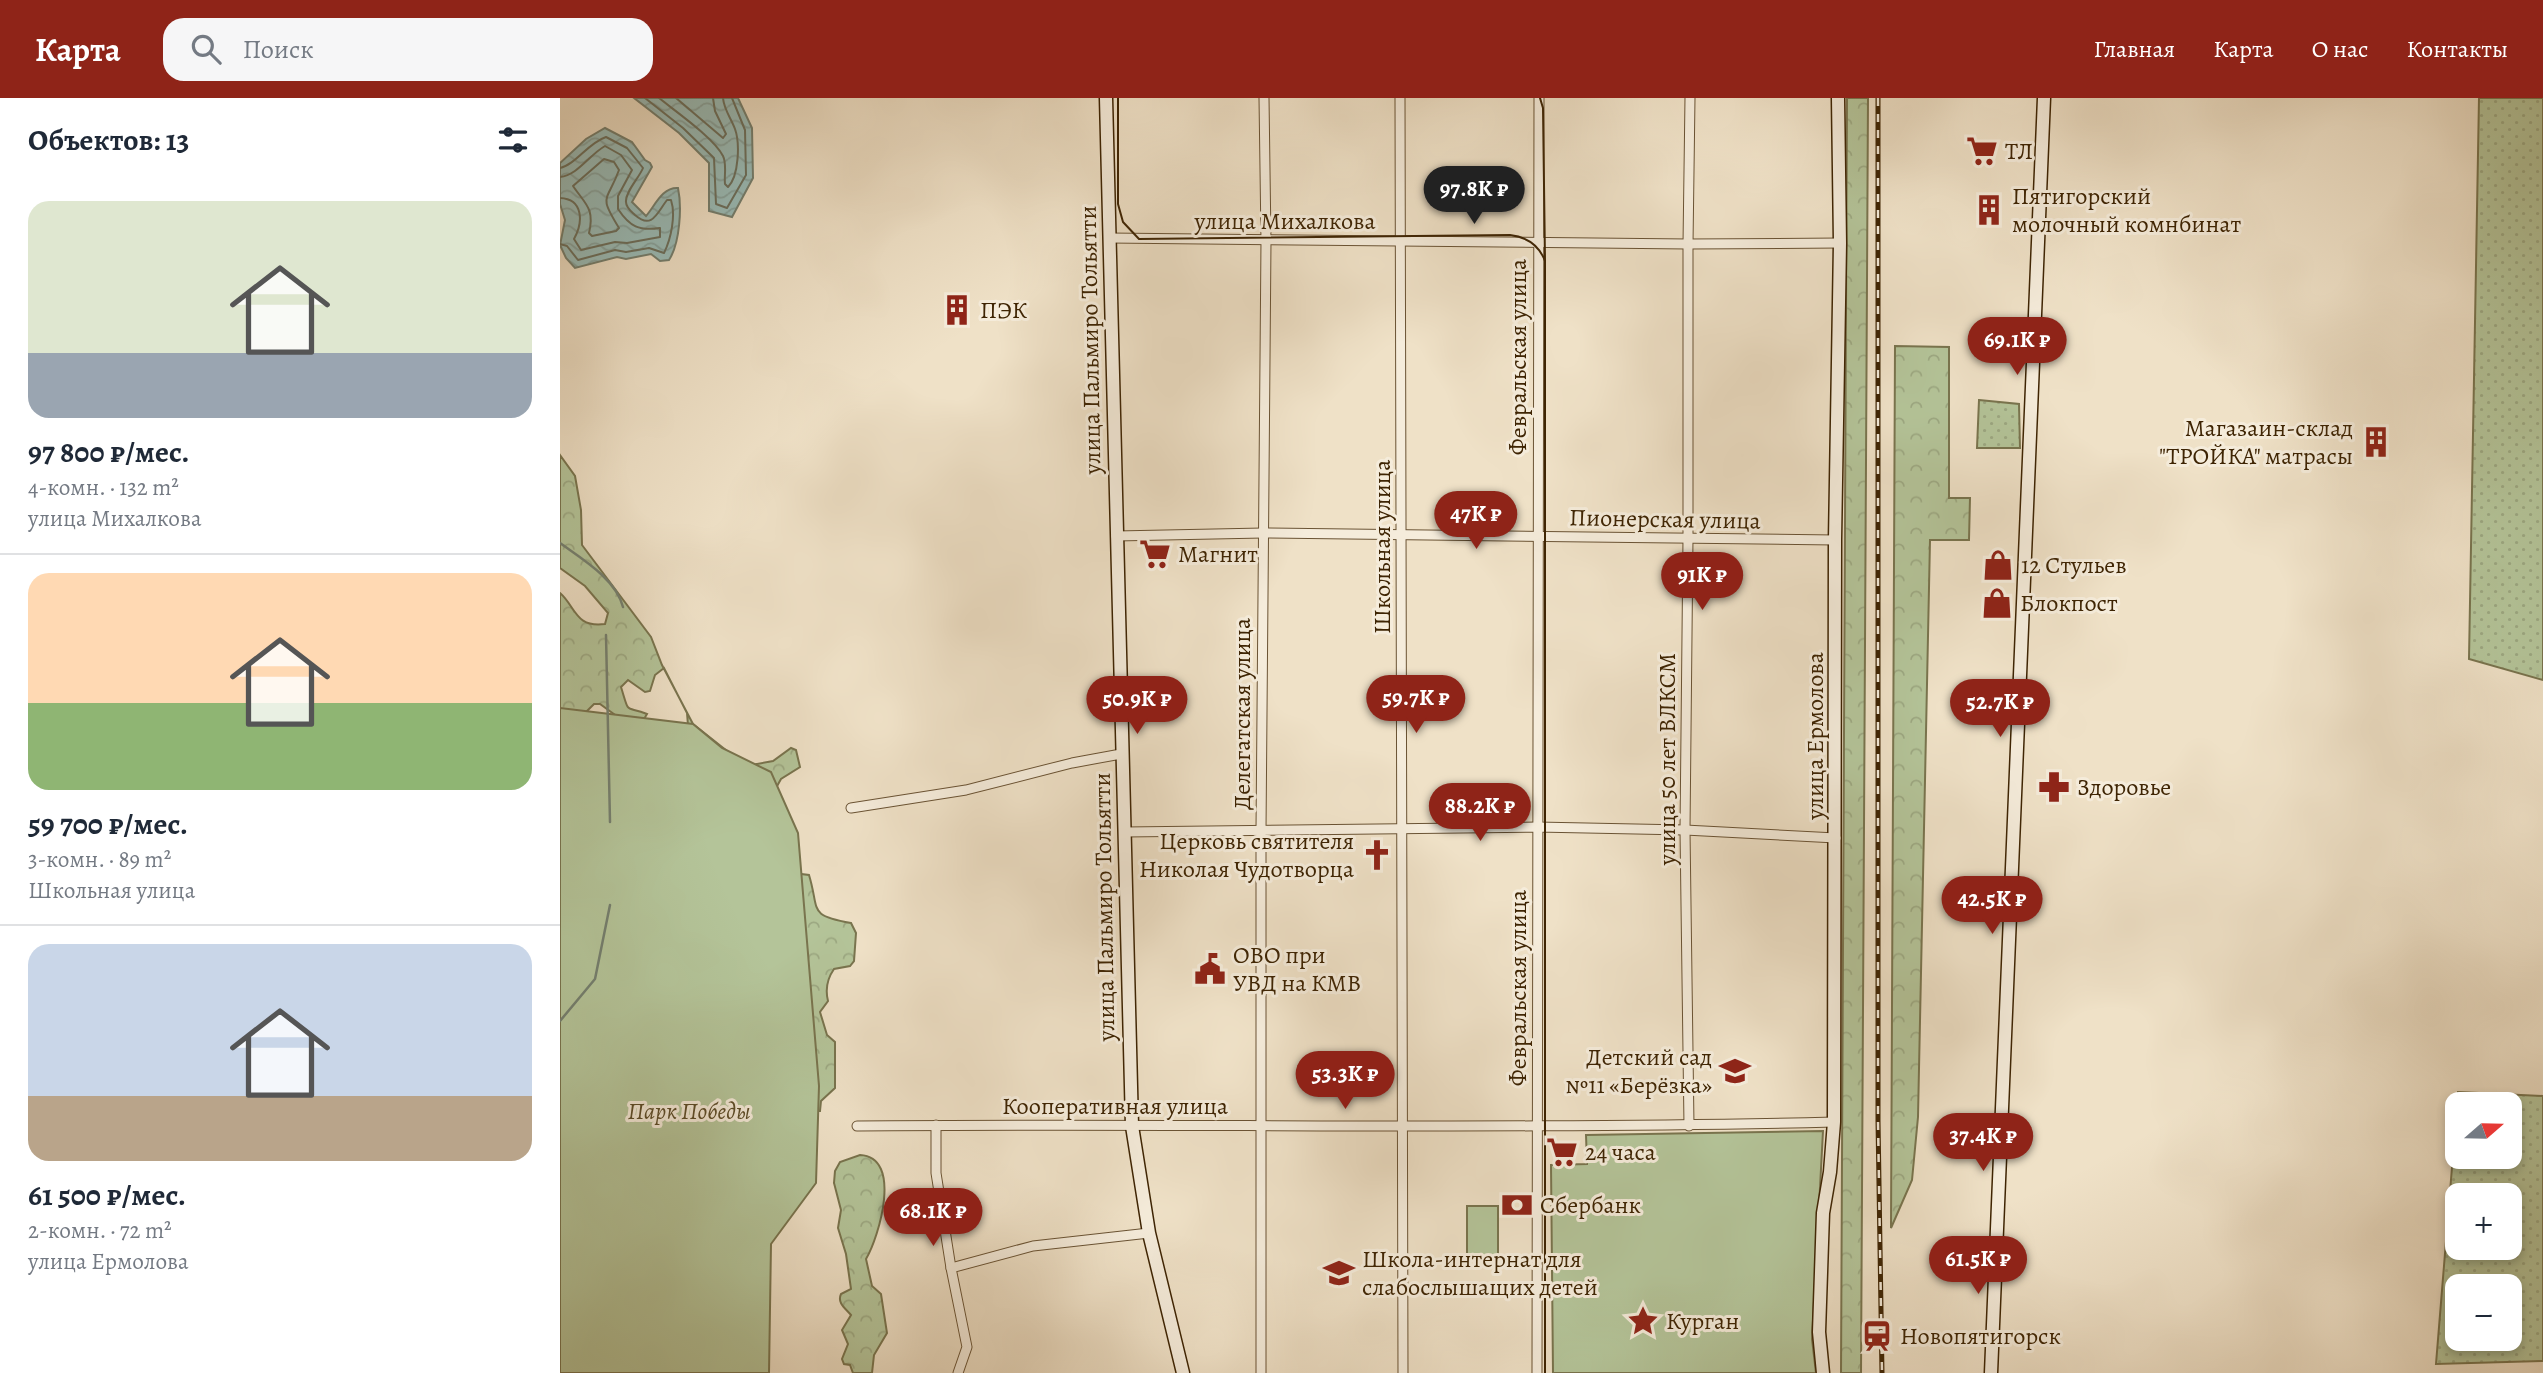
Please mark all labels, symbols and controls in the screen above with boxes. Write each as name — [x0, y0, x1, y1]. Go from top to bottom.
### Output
search box — [163, 18, 653, 81]
text: Карта — [35, 27, 121, 72]
icon: search — [187, 30, 225, 68]
text: Поиск — [243, 32, 314, 67]
text: Главная — [2094, 33, 2175, 65]
text: Карта — [2213, 33, 2274, 65]
text: О нас — [2312, 33, 2368, 65]
text: Контакты — [2406, 33, 2508, 65]
text: Объектов: 13 — [28, 120, 189, 160]
icon: filters — [494, 121, 532, 159]
supermarket icon: ТЛ — [1965, 134, 1999, 168]
place label: ТЛ — [2005, 135, 2033, 167]
pin: 97.8K ₽ — [1409, 166, 1539, 226]
text: 97.8K ₽ — [1440, 173, 1508, 204]
place label: Пятигорский молочный комнбинат — [2012, 180, 2241, 240]
building icon: Пятигорский молочный комнбинат — [1972, 193, 2006, 227]
street label: улица Пальмиро Тольятти — [1072, 205, 1108, 476]
street label: улица Михалкова — [1193, 205, 1376, 237]
icon: home — [217, 247, 343, 373]
street label: Февральская улица — [1502, 259, 1534, 455]
building icon: ПЭК — [940, 293, 974, 327]
place label: ПЭК — [980, 294, 1028, 326]
pin: 69.1K ₽ — [1952, 317, 2082, 377]
text: 69.1K ₽ — [1984, 324, 2050, 355]
place label: Магазаин-склад "ТРОЙКА" матрасы — [2159, 412, 2353, 472]
building icon: Магазаин-склад "ТРОЙКА" матрасы — [2359, 425, 2393, 459]
text: 97 800 ₽/мес. — [28, 432, 190, 472]
street label: Школьная улица — [1366, 460, 1398, 634]
text: 4-комн. · 132 m² — [28, 472, 179, 503]
pin: 47K ₽ — [1427, 491, 1525, 551]
text: 47K ₽ — [1450, 498, 1502, 529]
street label: Пионерская улица — [1569, 501, 1761, 537]
text: улица Михалкова — [28, 503, 202, 534]
supermarket icon: Магнит — [1138, 537, 1172, 571]
place label: Магнит — [1178, 538, 1258, 570]
shop icon: 12 Стульев — [1981, 548, 2015, 582]
place label: 12 Стульев — [2021, 549, 2127, 581]
pin: 91K ₽ — [1653, 552, 1751, 612]
text: 91K ₽ — [1677, 559, 1727, 590]
shop icon: Блокпост — [1980, 586, 2014, 620]
place label: Блокпост — [2020, 587, 2118, 619]
street label: Делегатская улица — [1226, 618, 1258, 810]
icon: home — [217, 619, 343, 745]
street label: улица Ермолова — [1799, 652, 1831, 821]
street label: улица 50 лет ВЛКСМ — [1651, 653, 1683, 866]
pin: 50.9K ₽ — [1072, 676, 1202, 736]
pin: 59.7K ₽ — [1351, 676, 1481, 735]
pin: 52.7K ₽ — [1935, 680, 2065, 739]
text: 59.7K ₽ — [1382, 682, 1450, 713]
text: 50.9K ₽ — [1102, 683, 1172, 714]
text: 52.7K ₽ — [1966, 686, 2034, 717]
pharmacy icon: Здоровье — [2037, 770, 2071, 804]
place label: Здоровье — [2077, 771, 2171, 803]
street label: улица Пальмиро Тольятти — [1086, 772, 1122, 1043]
pin: 88.2K ₽ — [1415, 784, 1545, 843]
text: 88.2K ₽ — [1445, 790, 1515, 821]
text: 59 700 ₽/мес. — [28, 804, 188, 844]
place label: Церковь святителя Николая Чудотворца — [1139, 825, 1354, 885]
church icon: Церковь святителя Николая Чудотворца — [1360, 838, 1394, 872]
text: 3-комн. · 89 m² — [28, 844, 171, 875]
text: Школьная улица — [28, 875, 195, 906]
pin: 42.5K ₽ — [1927, 876, 2057, 936]
text: 42.5K ₽ — [1958, 883, 2026, 914]
street label: Февральская улица — [1502, 890, 1534, 1086]
place label: ОВО при УВД на КМВ — [1233, 939, 1361, 999]
public building icon: ОВО при УВД на КМВ — [1193, 952, 1227, 986]
icon: home — [217, 990, 343, 1116]
place label: Детский сад №11 «Берёзка» — [1565, 1041, 1712, 1101]
pin: 53.3K ₽ — [1280, 1052, 1410, 1111]
school or university icon: Детский сад №11 «Берёзка» — [1718, 1054, 1752, 1088]
text: 53.3K ₽ — [1312, 1058, 1378, 1089]
street label: Кооперативная улица — [1002, 1090, 1228, 1122]
north arrow — [2445, 1092, 2522, 1169]
map controls — [2445, 1092, 2522, 1351]
park label: Парк Победы — [628, 1095, 750, 1127]
pin: 37.4K ₽ — [1918, 1114, 2048, 1173]
text: 37.4K ₽ — [1949, 1120, 2017, 1151]
supermarket icon: 24 часа — [1545, 1135, 1579, 1169]
place label: 24 часа — [1585, 1136, 1656, 1168]
text: 61 500 ₽/мес. — [28, 1175, 186, 1215]
button: + — [2445, 1183, 2522, 1260]
pin: 68.1K ₽ — [868, 1188, 998, 1248]
bank icon: Сбербанк — [1500, 1188, 1534, 1222]
place label: Сбербанк — [1540, 1189, 1641, 1221]
text: 68.1K ₽ — [899, 1195, 967, 1226]
text: 2-комн. · 72 m² — [28, 1215, 172, 1246]
pin: 61.5K ₽ — [1913, 1236, 2043, 1296]
place label: Школа-интернат для слабослышащих детей — [1362, 1243, 1598, 1303]
text: 61.5K ₽ — [1945, 1243, 2011, 1274]
text: улица Ермолова — [28, 1246, 189, 1277]
school or university icon: Школа-интернат для слабослышащих детей — [1322, 1256, 1356, 1290]
button: − — [2445, 1274, 2522, 1351]
place icon: Курган — [1626, 1304, 1660, 1338]
place label: Курган — [1666, 1305, 1739, 1337]
station icon: Новопятигорск — [1860, 1319, 1894, 1353]
place label: Новопятигорск — [1900, 1320, 2061, 1352]

